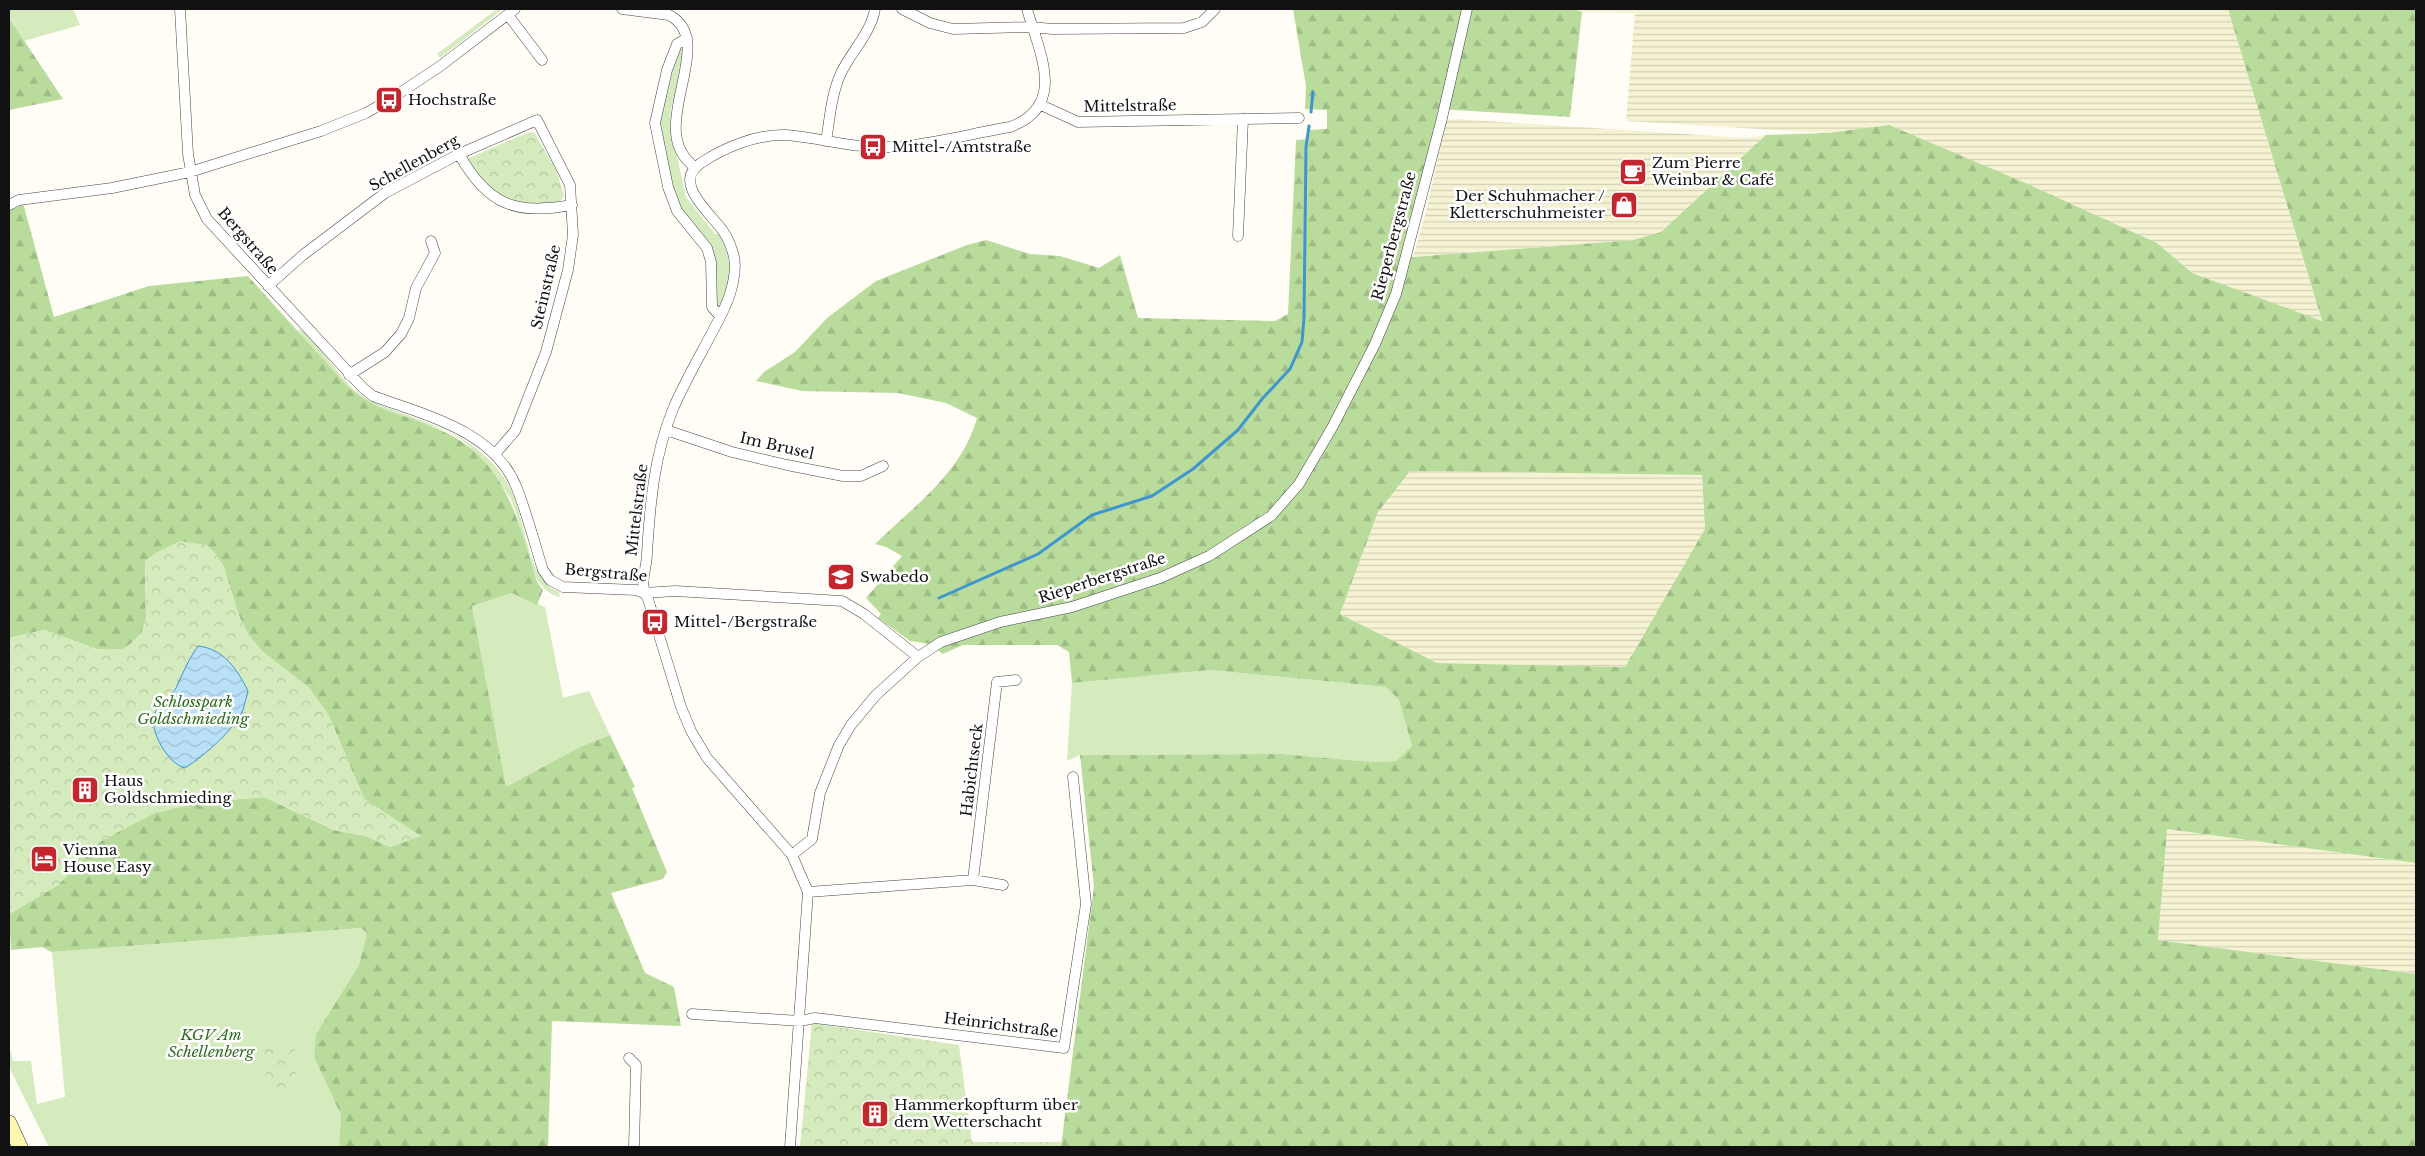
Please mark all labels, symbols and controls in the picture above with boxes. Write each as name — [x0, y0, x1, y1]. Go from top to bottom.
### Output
bus stop icon: Hochstraße — [374, 85, 404, 115]
place label: Hochstraße — [408, 90, 496, 109]
street label: Mittelstraße — [1083, 95, 1177, 116]
street label: Schellenberg — [365, 130, 463, 195]
bus stop icon: Mittel-/Amtstraße — [858, 132, 888, 162]
place label: Mittel-/Amtstraße — [892, 137, 1032, 156]
place label: Zum Pierre Weinbar & Café — [1651, 153, 1774, 189]
cafe icon: Zum Pierre Weinbar & Café — [1618, 157, 1648, 187]
street label: Rieperbergstraße — [1367, 169, 1420, 302]
place label: Der Schuhmacher / Kletterschuhmeister — [1449, 186, 1606, 222]
shop icon: Der Schuhmacher / Kletterschuhmeister — [1609, 190, 1639, 220]
street label: Bergstraße — [214, 203, 283, 278]
street label: Steinstraße — [527, 243, 564, 331]
street label: Im Brusel — [738, 428, 816, 463]
street label: Mittelstraße — [621, 463, 652, 557]
street label: Rieperbergstraße — [1036, 548, 1168, 607]
street label: Bergstraße — [564, 559, 648, 586]
school or university icon: Swabedo — [826, 562, 856, 592]
place label: Swabedo — [860, 567, 929, 586]
bus stop icon: Mittel-/Bergstraße — [640, 607, 670, 637]
place label: Mittel-/Bergstraße — [674, 612, 817, 631]
park label: Schlosspark Goldschmieding — [137, 692, 249, 728]
street label: Habichtseck — [956, 721, 987, 818]
place label: Haus Goldschmieding — [104, 771, 232, 807]
building icon: Haus Goldschmieding — [70, 775, 100, 805]
place label: Vienna House Easy — [62, 840, 152, 876]
hotel icon: Vienna House Easy — [29, 844, 59, 874]
street label: Heinrichstraße — [943, 1008, 1059, 1041]
park label: KGV Am Schellenberg — [168, 1025, 255, 1061]
place label: Hammerkopfturm über dem Wetterschacht — [894, 1095, 1079, 1131]
building icon: Hammerkopfturm über dem Wetterschacht — [860, 1099, 890, 1129]

